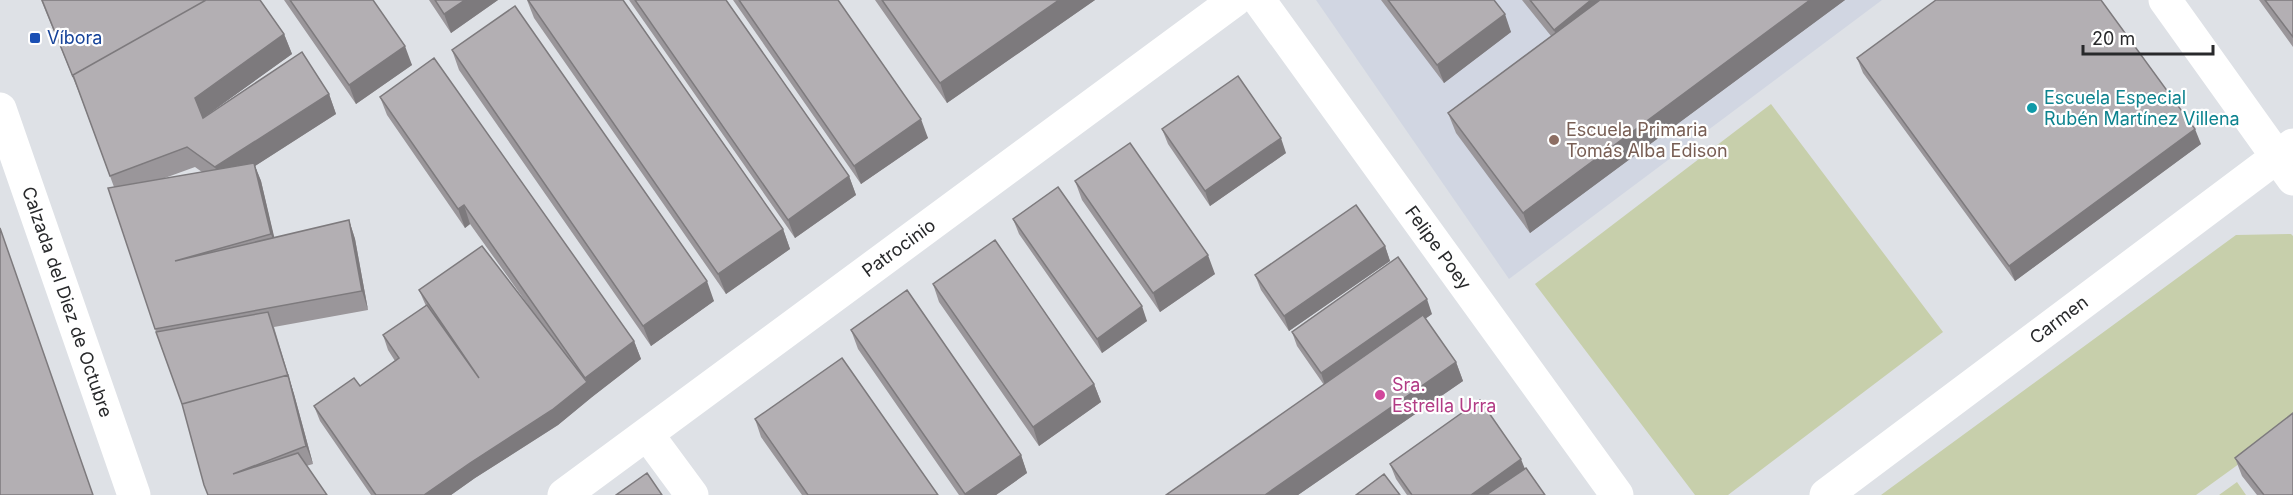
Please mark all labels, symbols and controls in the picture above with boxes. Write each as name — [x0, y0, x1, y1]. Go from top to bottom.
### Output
scale bar — [2083, 18, 2214, 56]
place label: Víbora — [47, 27, 102, 48]
text: 20 m — [2092, 28, 2135, 49]
marker: Víbora — [28, 31, 42, 45]
place label: Escuela Especial Rubén Martínez Villena — [2044, 87, 2240, 129]
marker: Escuela Especial Rubén Martínez Villena — [2025, 101, 2039, 115]
place label: Escuela Primaria Tomás Alba Edison — [1566, 119, 1728, 161]
marker: Escuela Primaria Tomás Alba Edison — [1547, 133, 1561, 147]
street label: Calzada del Diez de Octubre — [18, 184, 117, 420]
street label: Felipe Poey — [1401, 202, 1476, 294]
street label: Patrocinio — [858, 214, 939, 281]
street label: Carmen — [2026, 291, 2092, 348]
place label: Sra. Estrella Urra — [1392, 374, 1496, 416]
marker: Sra. Estrella Urra — [1373, 388, 1387, 402]

